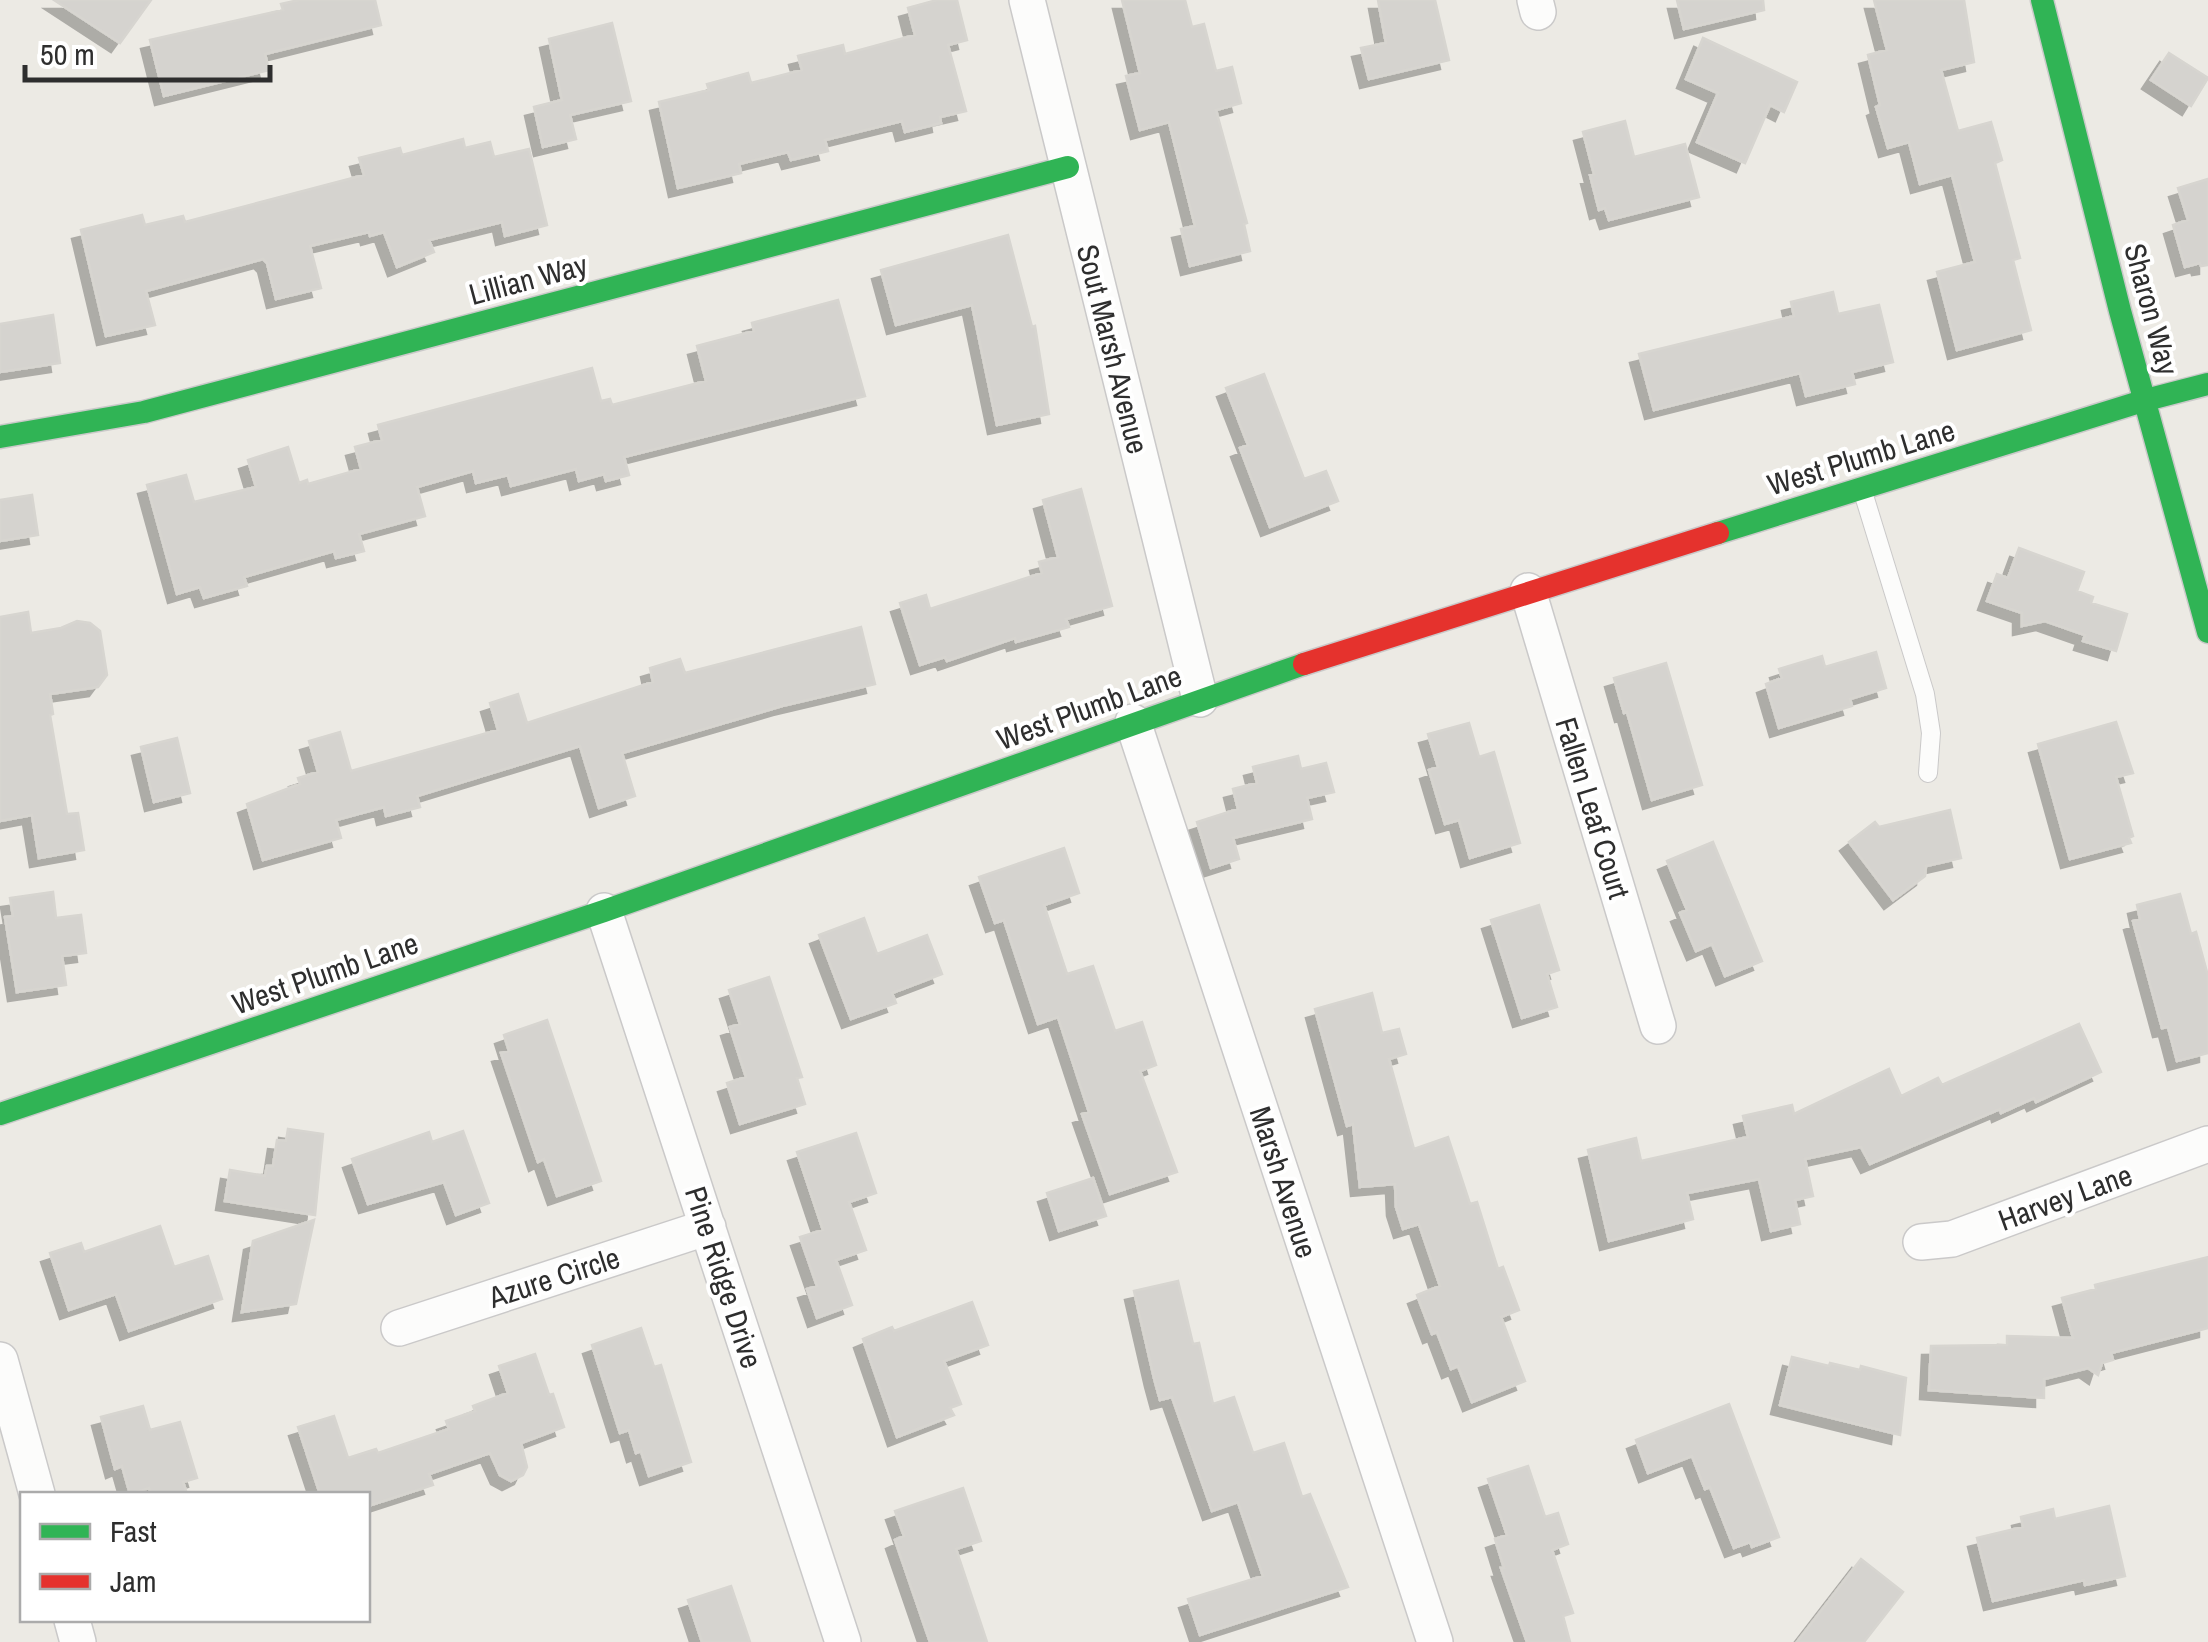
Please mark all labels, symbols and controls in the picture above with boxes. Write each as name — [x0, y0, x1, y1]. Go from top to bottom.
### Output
scale bar — [25, 20, 270, 82]
text: 50 m — [40, 34, 95, 74]
street label: Sharon Way — [2115, 239, 2189, 380]
street label: Sout Marsh Avenue — [1068, 240, 1158, 458]
street label: Lillian Way — [464, 244, 592, 314]
street label: West Plumb Lane — [1763, 410, 1959, 504]
street label: West Plumb Lane — [991, 655, 1187, 759]
street label: Fallen Leaf Court — [1546, 712, 1640, 904]
street label: West Plumb Lane — [227, 923, 423, 1023]
street label: Marsh Avenue — [1241, 1101, 1327, 1263]
street label: Harvey Lane — [1993, 1154, 2137, 1240]
street label: Pine Ridge Drive — [676, 1181, 772, 1373]
street label: Azure Circle — [483, 1237, 625, 1317]
legend — [20, 1492, 370, 1622]
text: Fast — [110, 1511, 157, 1551]
text: Jam — [110, 1561, 156, 1601]

